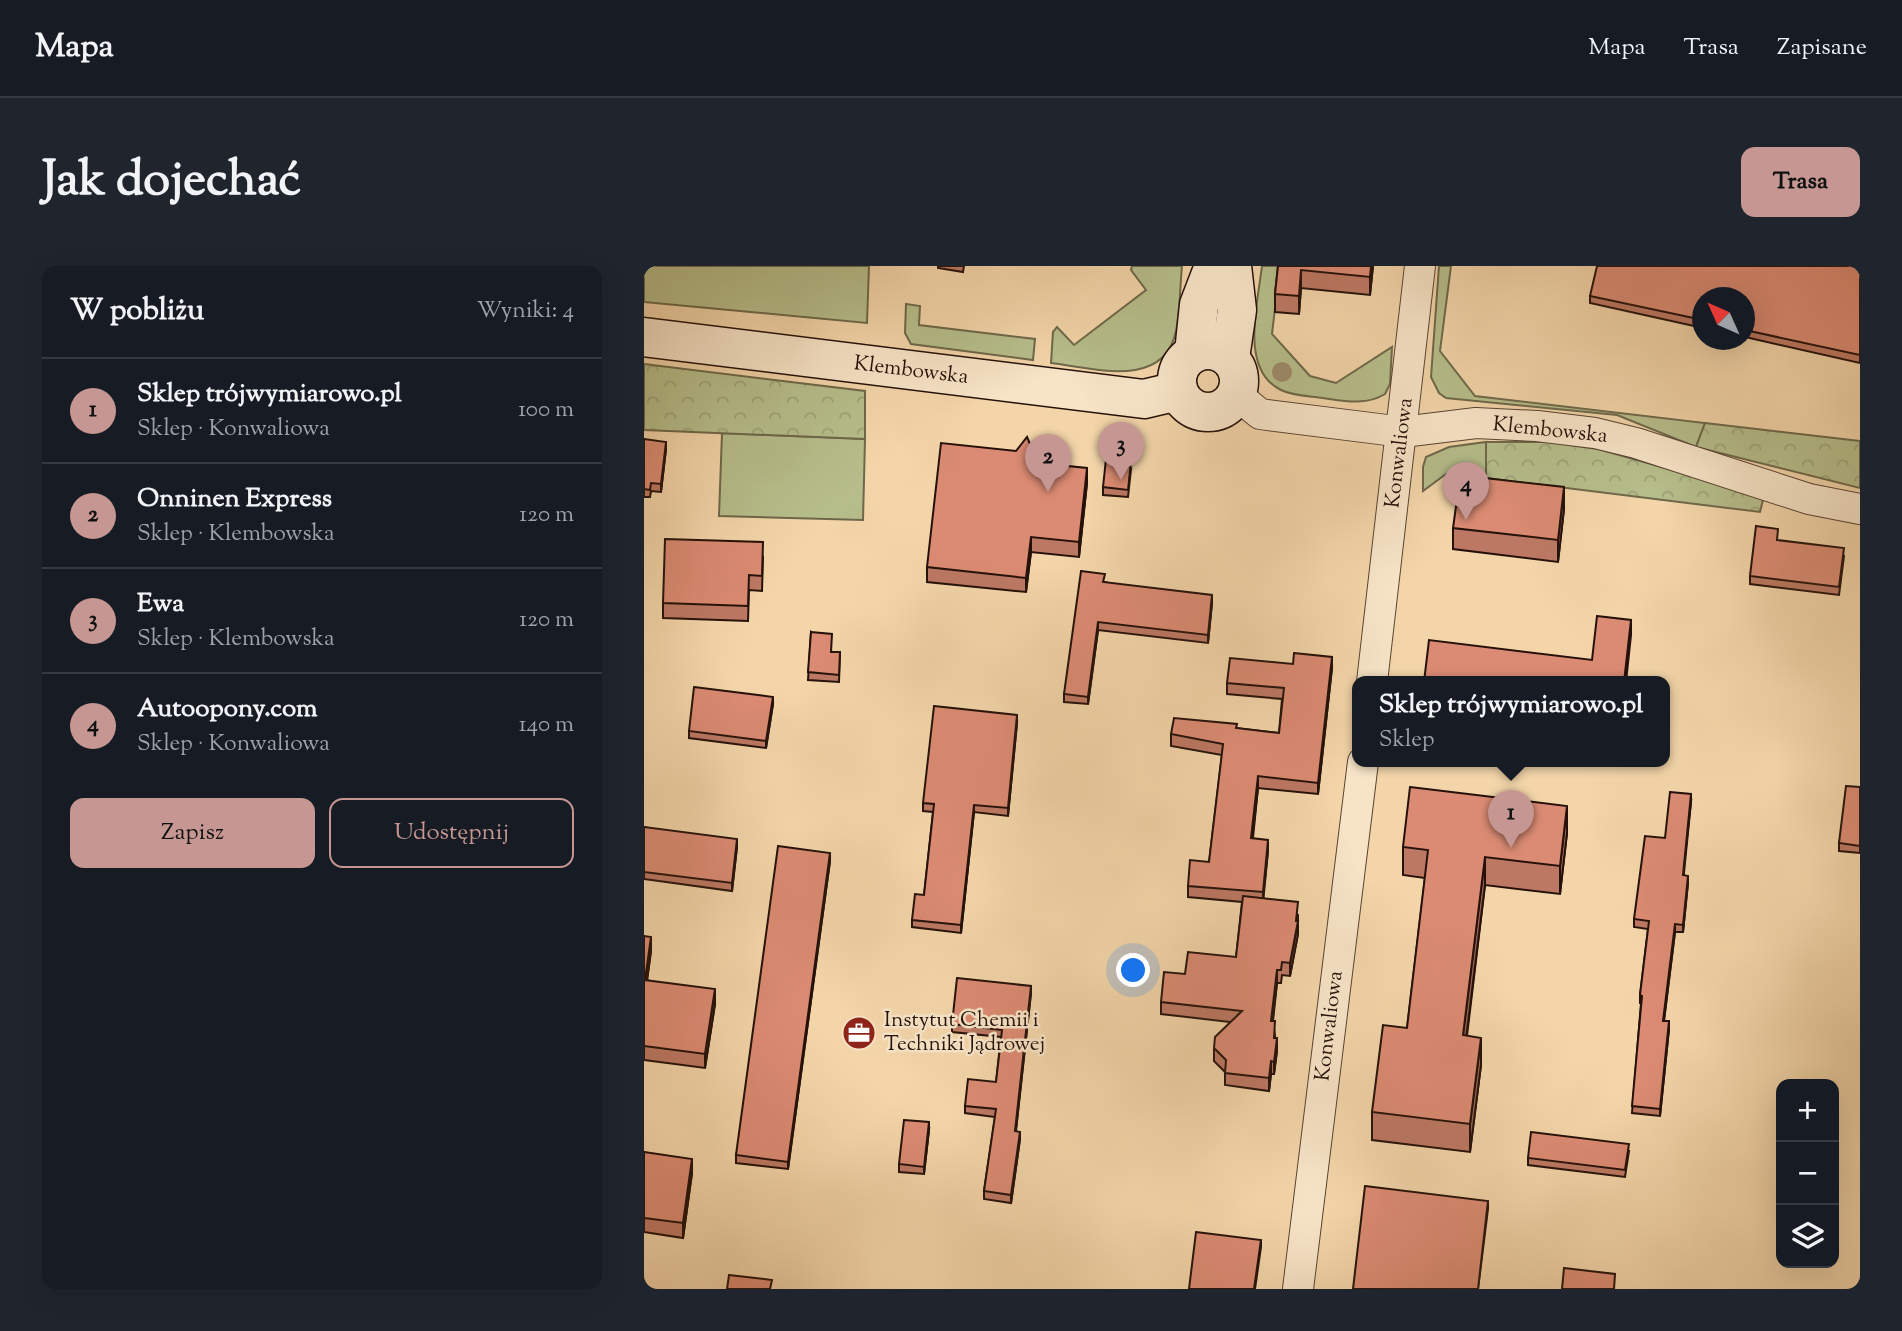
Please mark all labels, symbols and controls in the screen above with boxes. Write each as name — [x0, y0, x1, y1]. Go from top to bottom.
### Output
text: Mapa — [35, 24, 114, 72]
text: Mapa — [1588, 31, 1646, 65]
text: Trasa — [1684, 31, 1739, 65]
text: Zapisane — [1777, 31, 1867, 65]
text: Jak dojechać — [42, 147, 301, 217]
button: Trasa — [1741, 147, 1860, 217]
north arrow — [1692, 287, 1755, 350]
text: W pobliżu — [70, 290, 204, 333]
text: Wyniki: 4 — [477, 295, 574, 328]
street label: Klembowska — [852, 349, 970, 393]
text: Sklep trójwymiarowo.pl — [137, 376, 402, 413]
text: 1 — [89, 394, 97, 427]
text: 100 m — [518, 394, 574, 427]
street label: Konwaliowa — [1378, 396, 1422, 510]
street label: Klembowska — [1491, 410, 1609, 452]
text: Sklep · Konwaliowa — [137, 413, 330, 446]
pin: 3 — [1098, 422, 1144, 480]
pin: 2 — [1025, 434, 1071, 492]
pin: 4 — [1443, 462, 1489, 520]
text: Onninen Express — [137, 481, 332, 518]
text: 2 — [88, 499, 98, 532]
text: 120 m — [519, 499, 574, 532]
text: Sklep · Klembowska — [137, 518, 335, 551]
text: Ewa — [137, 586, 184, 623]
text: 3 — [88, 604, 98, 637]
text: 120 m — [519, 604, 574, 637]
text: Sklep · Klembowska — [137, 623, 335, 656]
popup — [1352, 676, 1670, 767]
text: Sklep trójwymiarowo.pl — [1379, 687, 1643, 724]
text: Autoopony.com — [137, 691, 318, 728]
text: 4 — [87, 709, 99, 742]
text: 140 m — [519, 709, 574, 742]
text: Sklep — [1379, 724, 1434, 757]
text: Sklep · Konwaliowa — [137, 728, 330, 761]
pin: 1 — [1488, 790, 1534, 848]
button: Zapisz — [70, 798, 315, 868]
button: Udostępnij — [329, 798, 574, 868]
your location — [1116, 953, 1150, 987]
street label: Konwaliowa — [1308, 969, 1352, 1083]
place label: Instytut Chemii i Techniki Jądrowej — [884, 1006, 1045, 1060]
office icon: Instytut Chemii i Techniki Jądrowej — [840, 1014, 878, 1052]
map controls — [1776, 1079, 1839, 1268]
button: + — [1776, 1079, 1839, 1142]
button: − — [1776, 1142, 1839, 1205]
button: layers — [1776, 1205, 1839, 1268]

